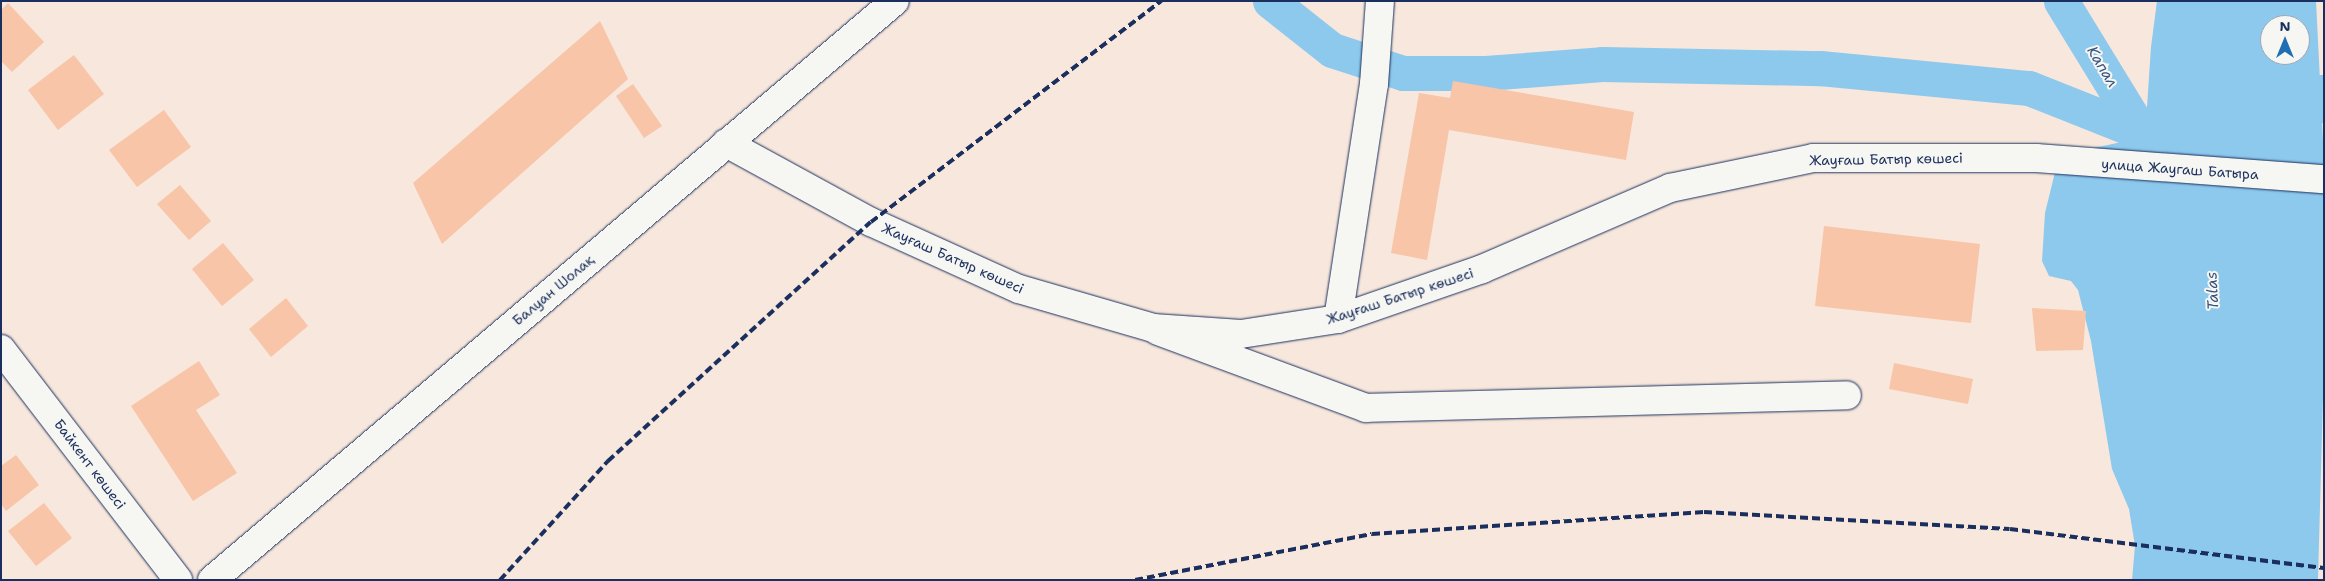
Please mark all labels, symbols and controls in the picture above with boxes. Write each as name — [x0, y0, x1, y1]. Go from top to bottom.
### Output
north arrow — [2260, 15, 2310, 65]
text: N — [2279, 17, 2291, 35]
water label: Капал — [2083, 43, 2121, 91]
street label: Жауғаш Батыр көшесі — [1809, 149, 1963, 169]
street label: улица Жаугаш Батыра — [2101, 155, 2259, 183]
street label: Жауғаш Батыр көшесі — [879, 219, 1027, 297]
street label: Балуан Шолақ — [509, 251, 597, 329]
street label: Жауғаш Батыр көшесі — [1324, 264, 1476, 328]
water label: Talas — [2203, 271, 2223, 311]
street label: Байкент көшесі — [51, 416, 129, 512]

